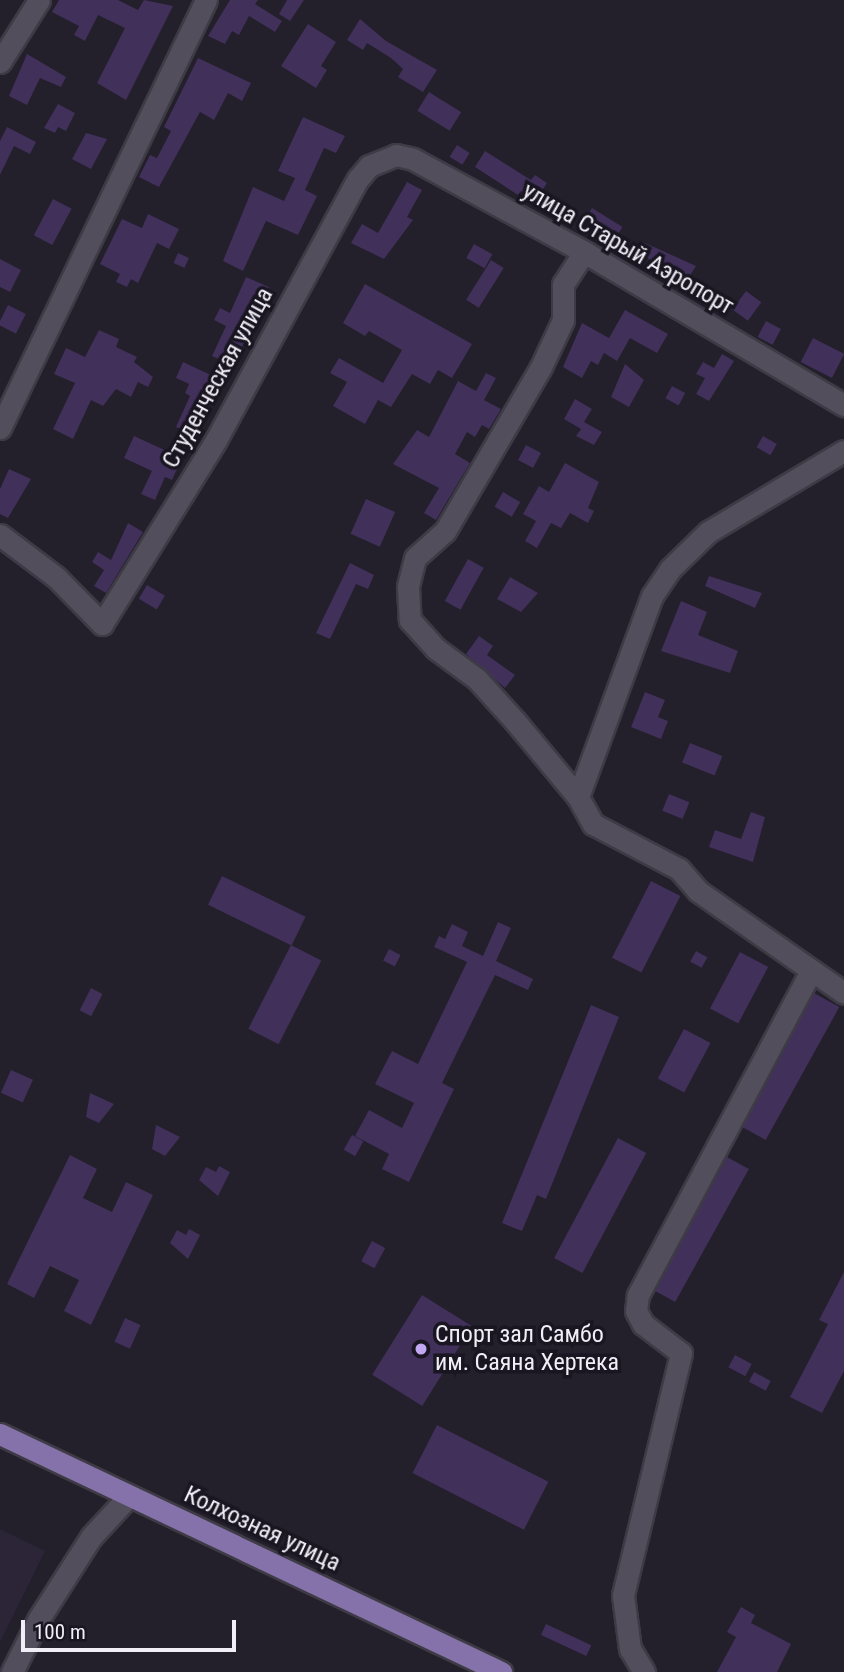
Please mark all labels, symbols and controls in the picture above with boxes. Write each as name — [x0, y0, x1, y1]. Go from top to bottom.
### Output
street label: улица Старый Аэропорт — [517, 177, 739, 321]
street label: Студенческая улица — [157, 283, 279, 473]
place label: Спорт зал Самбо им. Саяна Хертека — [435, 1321, 619, 1377]
marker: Спорт зал Самбо им. Саяна Хертека — [413, 1341, 429, 1357]
street label: Колхозная улица — [179, 1480, 345, 1578]
scale bar — [24, 1606, 240, 1650]
text: 100 m — [34, 1620, 86, 1644]

